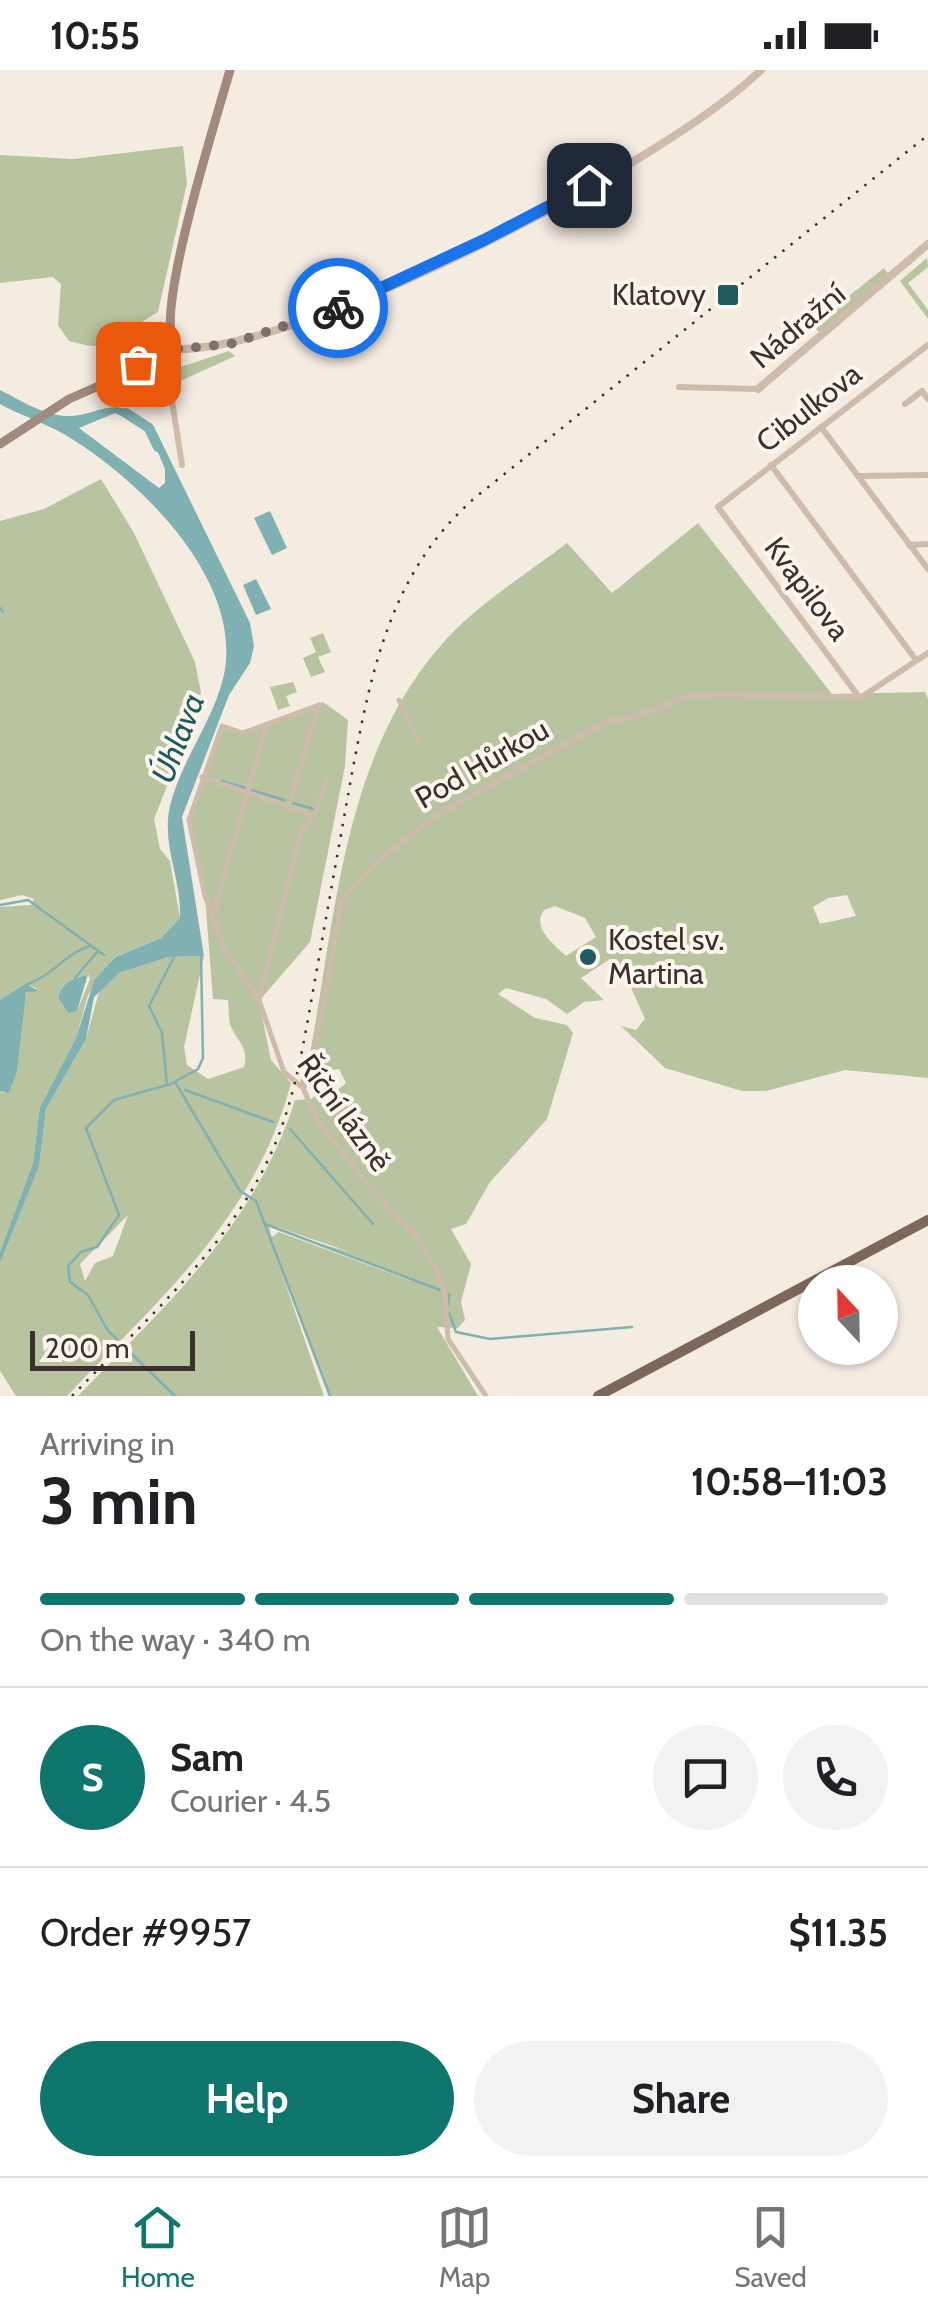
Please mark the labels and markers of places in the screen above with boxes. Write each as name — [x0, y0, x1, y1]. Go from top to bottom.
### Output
pin — [547, 143, 632, 228]
place label: Klatovy — [612, 276, 706, 313]
marker: Klatovy — [715, 282, 741, 308]
pin — [96, 322, 181, 407]
place label: Kostel sv. Martina — [608, 921, 725, 992]
marker: Kostel sv. Martina — [577, 946, 599, 968]

